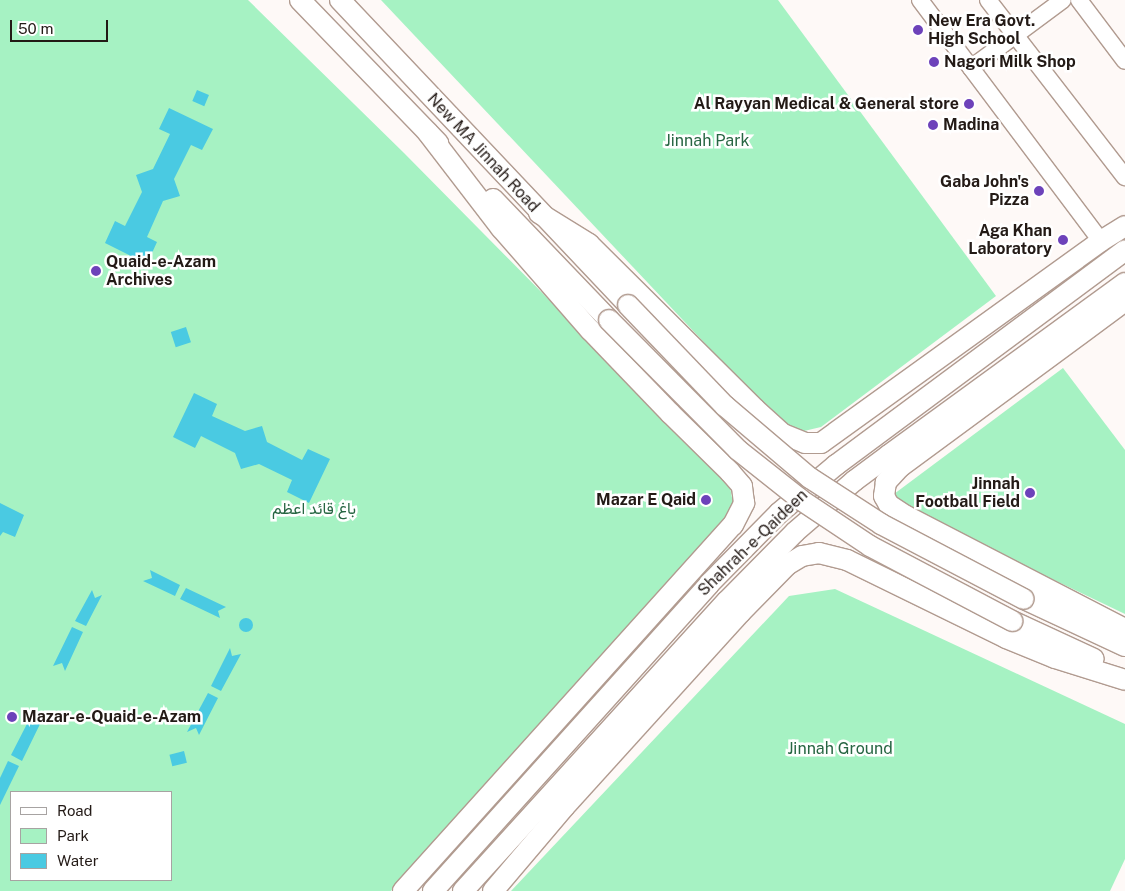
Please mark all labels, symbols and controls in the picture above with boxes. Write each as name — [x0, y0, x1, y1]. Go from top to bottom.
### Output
scale bar — [12, 10, 110, 42]
place label: New Era Govt. High School — [928, 11, 1035, 49]
text: 50 m — [18, 20, 53, 37]
marker: New Era Govt. High School — [912, 24, 924, 36]
place label: Nagori Milk Shop — [944, 52, 1076, 72]
marker: Nagori Milk Shop — [928, 56, 940, 68]
street label: New MA Jinnah Road — [423, 90, 543, 216]
place label: Al Rayyan Medical & General store — [694, 94, 959, 114]
marker: Al Rayyan Medical & General store — [963, 98, 975, 110]
place label: Madina — [943, 115, 999, 135]
marker: Madina — [927, 119, 939, 131]
park label: Jinnah Park — [665, 131, 749, 151]
place label: Gaba John's Pizza — [940, 172, 1029, 210]
marker: Gaba John's Pizza — [1033, 185, 1045, 197]
place label: Aga Khan Laboratory — [968, 221, 1052, 259]
marker: Aga Khan Laboratory — [1056, 233, 1070, 247]
place label: Quaid-e-Azam Archives — [106, 252, 216, 290]
marker: Quaid-e-Azam Archives — [90, 265, 102, 277]
place label: Jinnah Football Field — [915, 474, 1020, 512]
street label: Shahrah-e-Qaideen — [694, 486, 812, 600]
marker: Jinnah Football Field — [1024, 487, 1036, 499]
place label: Mazar E Qaid — [596, 490, 696, 510]
marker: Mazar E Qaid — [700, 494, 712, 506]
park label: باغ قائد اعظم — [272, 499, 356, 519]
place label: Mazar-e-Quaid-e-Azam — [22, 707, 201, 727]
marker: Mazar-e-Quaid-e-Azam — [6, 711, 18, 723]
park label: Jinnah Ground — [787, 739, 893, 759]
legend — [10, 791, 172, 881]
text: Road — [57, 802, 93, 819]
text: Park — [57, 827, 89, 844]
text: Water — [57, 852, 99, 869]

